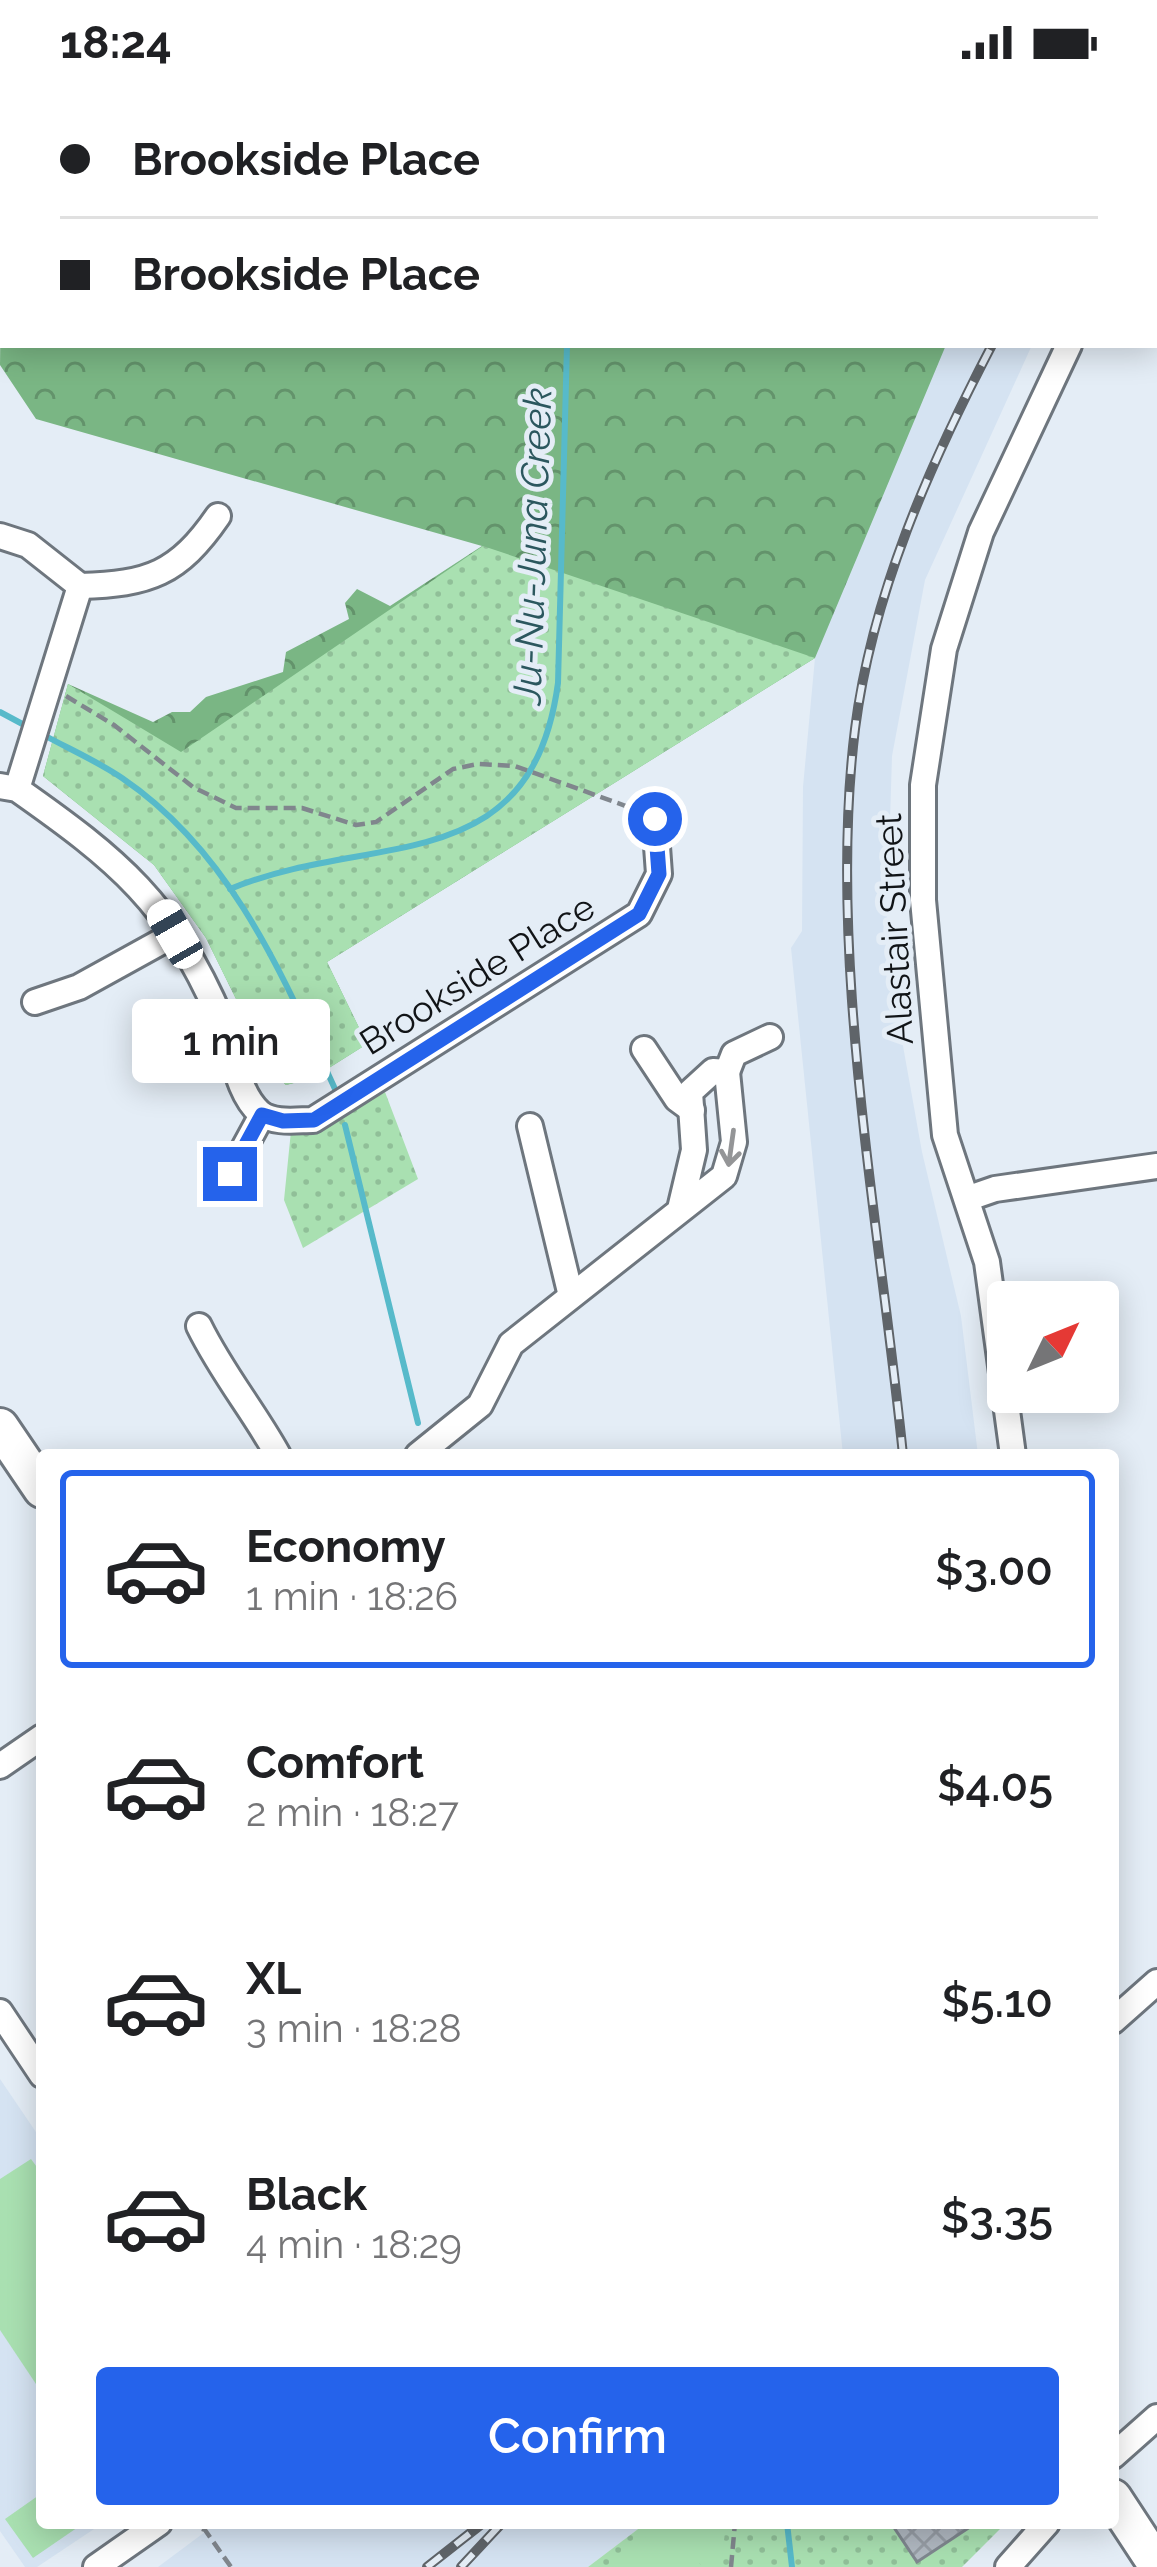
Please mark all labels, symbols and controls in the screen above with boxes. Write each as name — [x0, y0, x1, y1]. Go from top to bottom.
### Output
text: 18:24 — [60, 16, 172, 69]
text: Brookside Place — [132, 133, 480, 186]
text: Brookside Place — [132, 248, 480, 301]
water label: Ju-Nu-Juna Creek — [503, 387, 561, 707]
route start — [628, 792, 682, 846]
street label: Alastair Street — [867, 812, 921, 1046]
street label: Brookside Place — [352, 885, 602, 1063]
car — [141, 894, 209, 974]
callout: 1 min — [131, 1000, 329, 1084]
text: 1 min — [183, 1018, 279, 1064]
one-way arrow — [719, 1128, 742, 1167]
route end — [203, 1147, 257, 1201]
north arrow — [987, 1281, 1119, 1413]
map controls — [987, 1281, 1119, 1413]
icon: car — [102, 1515, 210, 1623]
text: Economy — [246, 1520, 446, 1573]
text: $3.00 — [935, 1543, 1053, 1596]
text: 1 min · 18:26 — [246, 1573, 458, 1619]
icon: car — [102, 1731, 210, 1839]
text: Comfort — [246, 1736, 424, 1789]
text: $4.05 — [937, 1759, 1053, 1812]
text: 2 min · 18:27 — [246, 1789, 459, 1835]
icon: car — [102, 1947, 210, 2055]
text: XL — [246, 1952, 301, 2005]
text: $5.10 — [942, 1975, 1053, 2028]
text: 3 min · 18:28 — [246, 2005, 462, 2051]
icon: car — [102, 2163, 210, 2271]
text: Black — [246, 2168, 367, 2221]
text: $3.35 — [941, 2191, 1053, 2244]
text: 4 min · 18:29 — [246, 2221, 462, 2267]
button: Confirm — [96, 2367, 1059, 2505]

